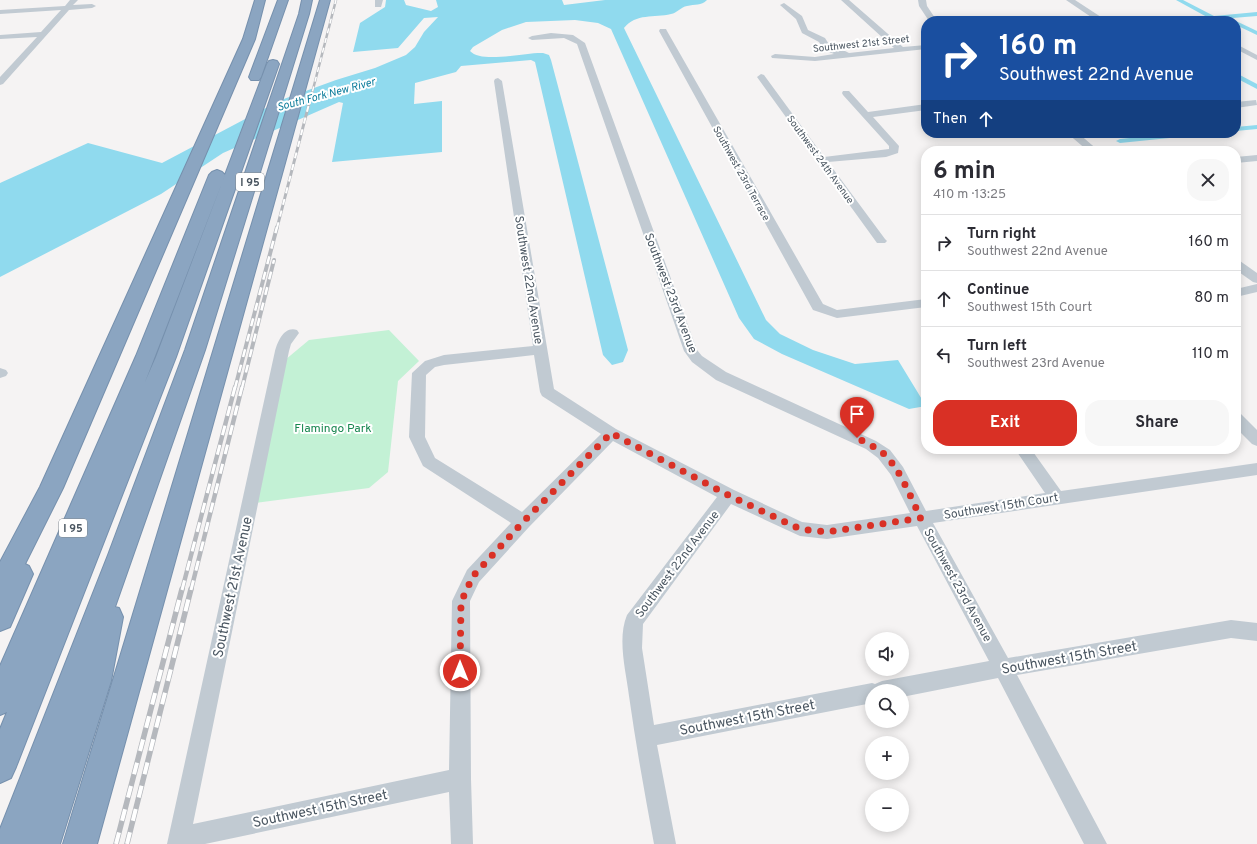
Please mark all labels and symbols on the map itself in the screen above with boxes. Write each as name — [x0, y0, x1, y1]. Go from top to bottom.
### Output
street label: Southwest 21st Street — [812, 33, 910, 56]
water label: South Fork New River — [276, 75, 378, 115]
street label: Southwest 24th Avenue — [783, 113, 856, 207]
street label: Southwest 23rd Terrace — [709, 124, 772, 223]
road number: I 95 — [236, 173, 264, 191]
street label: Southwest 22nd Avenue — [510, 215, 546, 346]
street label: Southwest 23rd Avenue — [640, 231, 700, 356]
pin — [840, 397, 874, 438]
park label: Flamingo Park — [294, 421, 372, 437]
street label: Southwest 15th Court — [943, 490, 1059, 524]
street label: Southwest 22nd Avenue — [632, 508, 723, 621]
street label: Southwest 21st Avenue — [210, 515, 257, 659]
road number: I 95 — [59, 519, 87, 537]
street label: Southwest 23rd Avenue — [919, 526, 995, 645]
street label: Southwest 15th Street — [1000, 638, 1138, 679]
position arrow — [439, 650, 481, 692]
street label: Southwest 15th Street — [678, 697, 816, 740]
street label: Southwest 15th Street — [251, 787, 389, 832]

